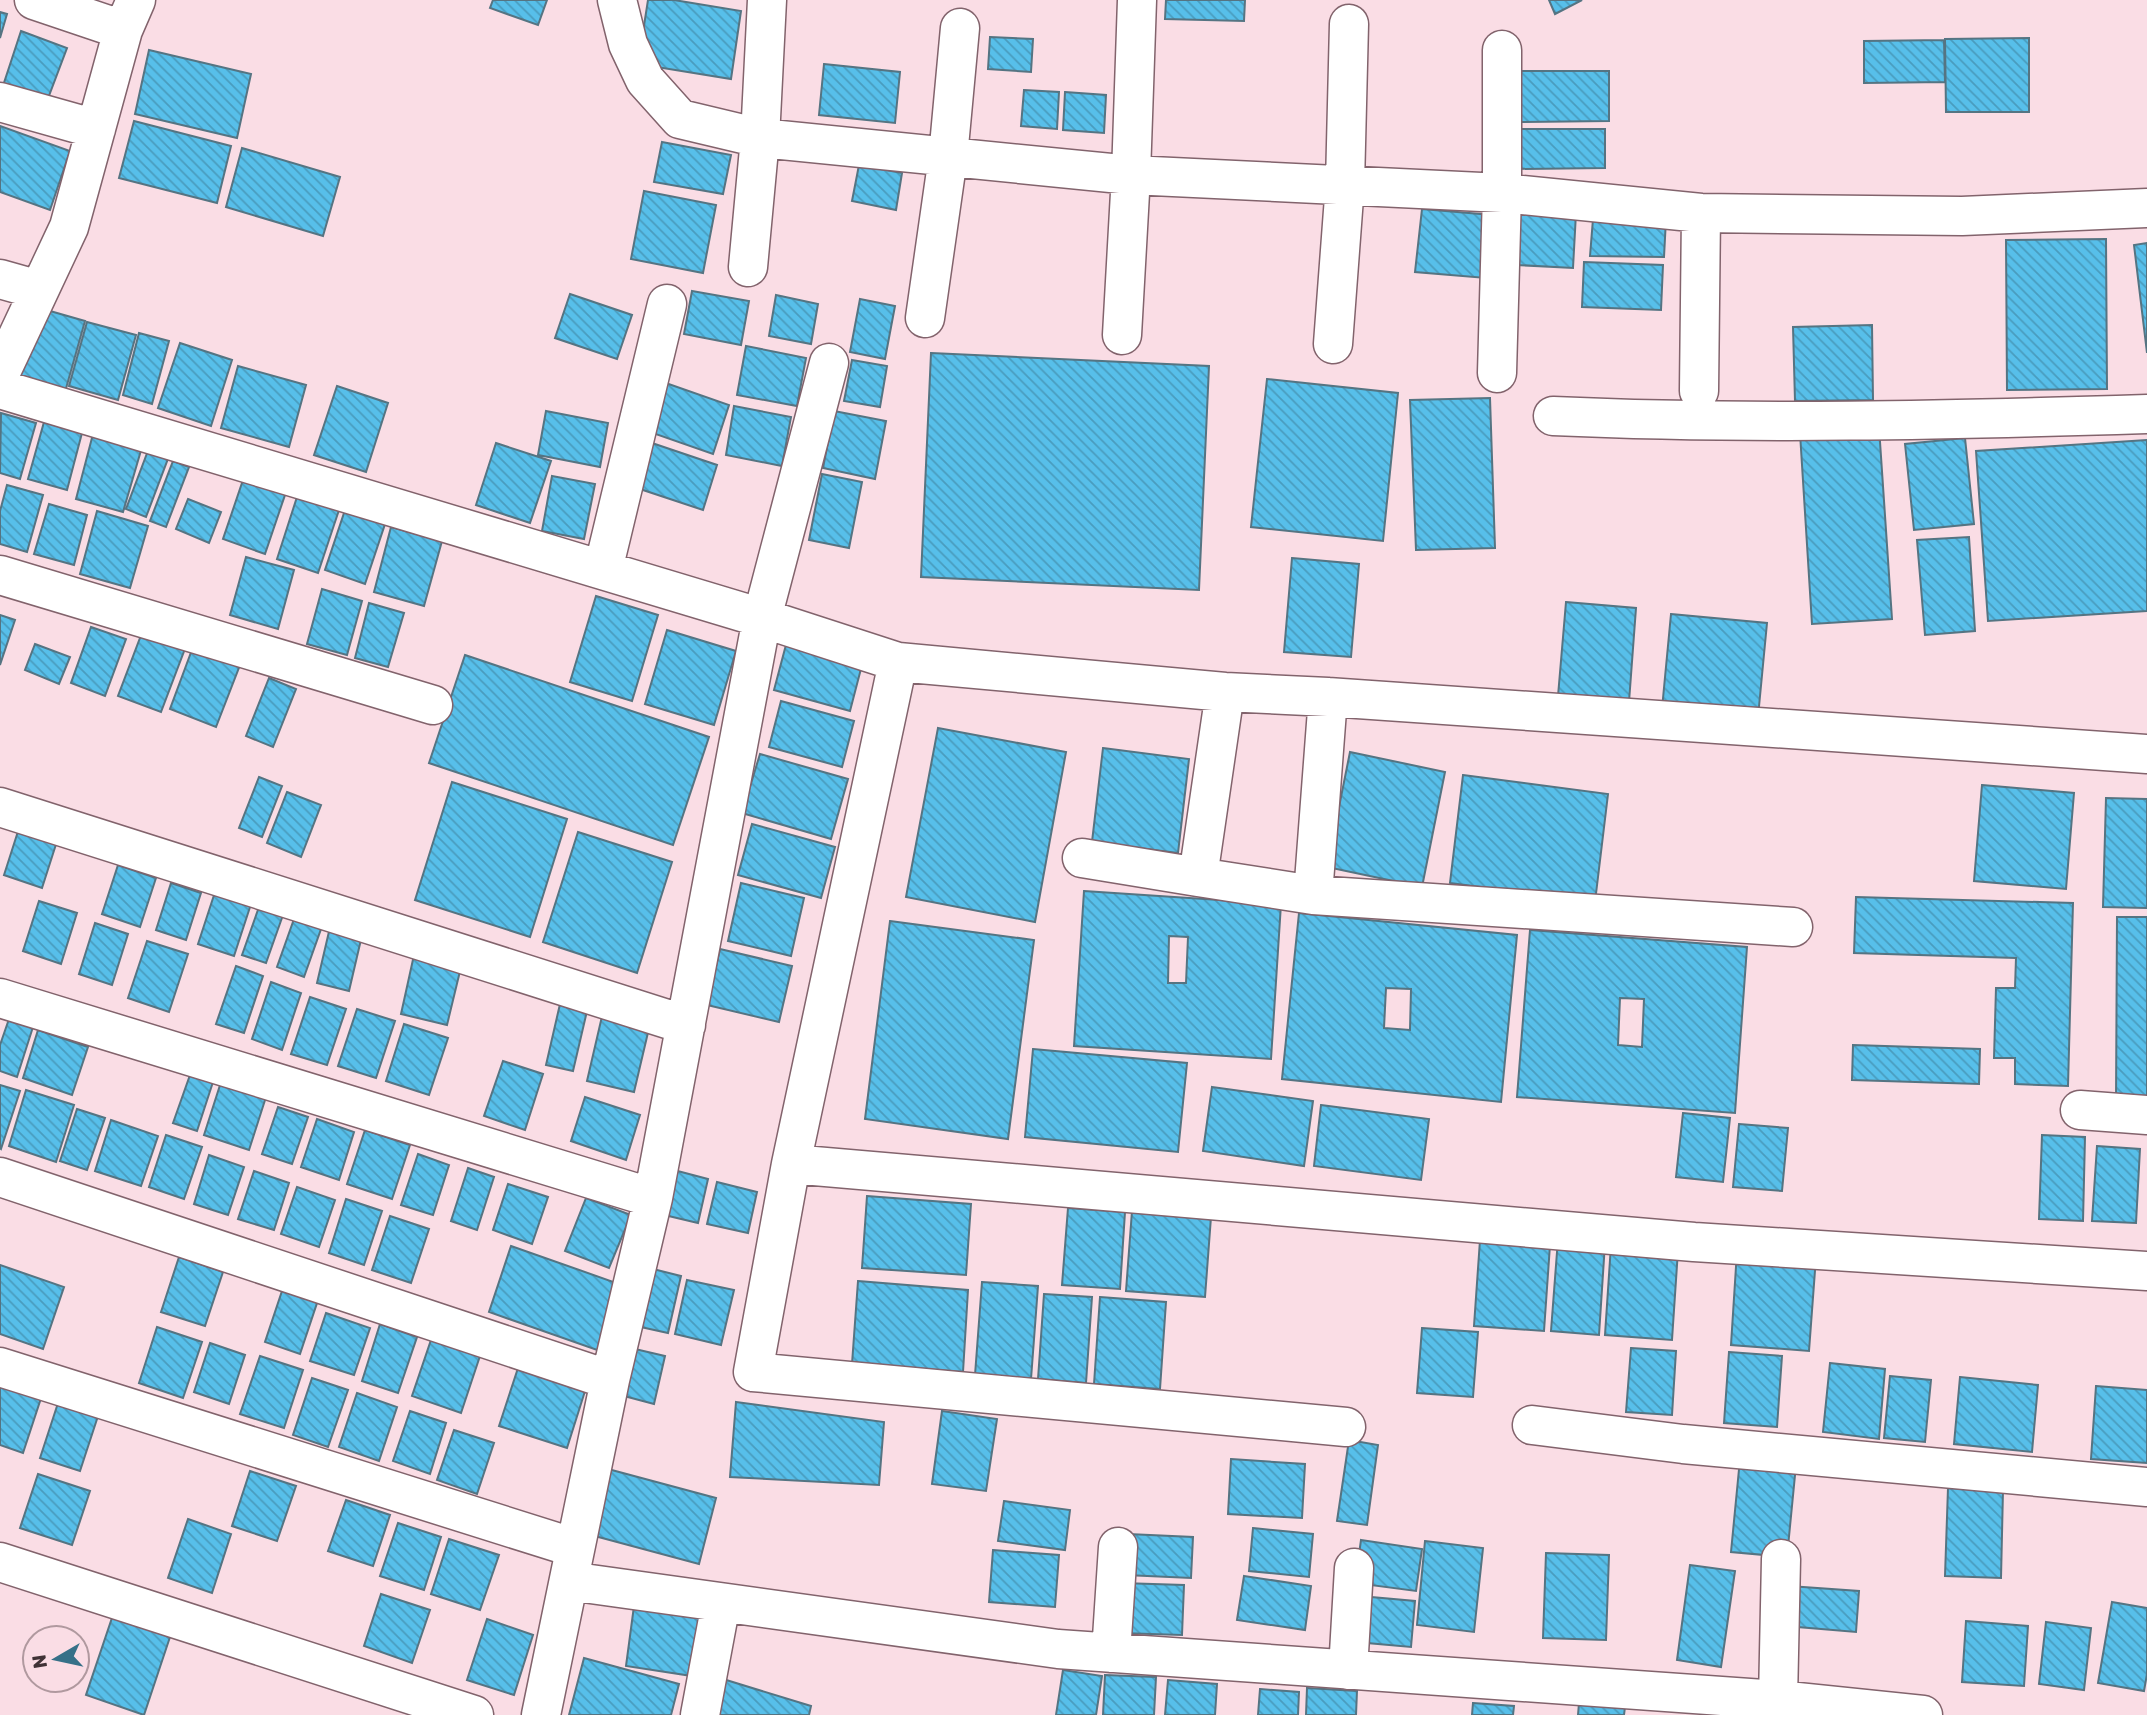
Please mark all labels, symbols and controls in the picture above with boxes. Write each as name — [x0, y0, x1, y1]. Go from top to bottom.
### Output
north arrow — [21, 1624, 91, 1694]
text: N — [27, 1653, 52, 1670]

